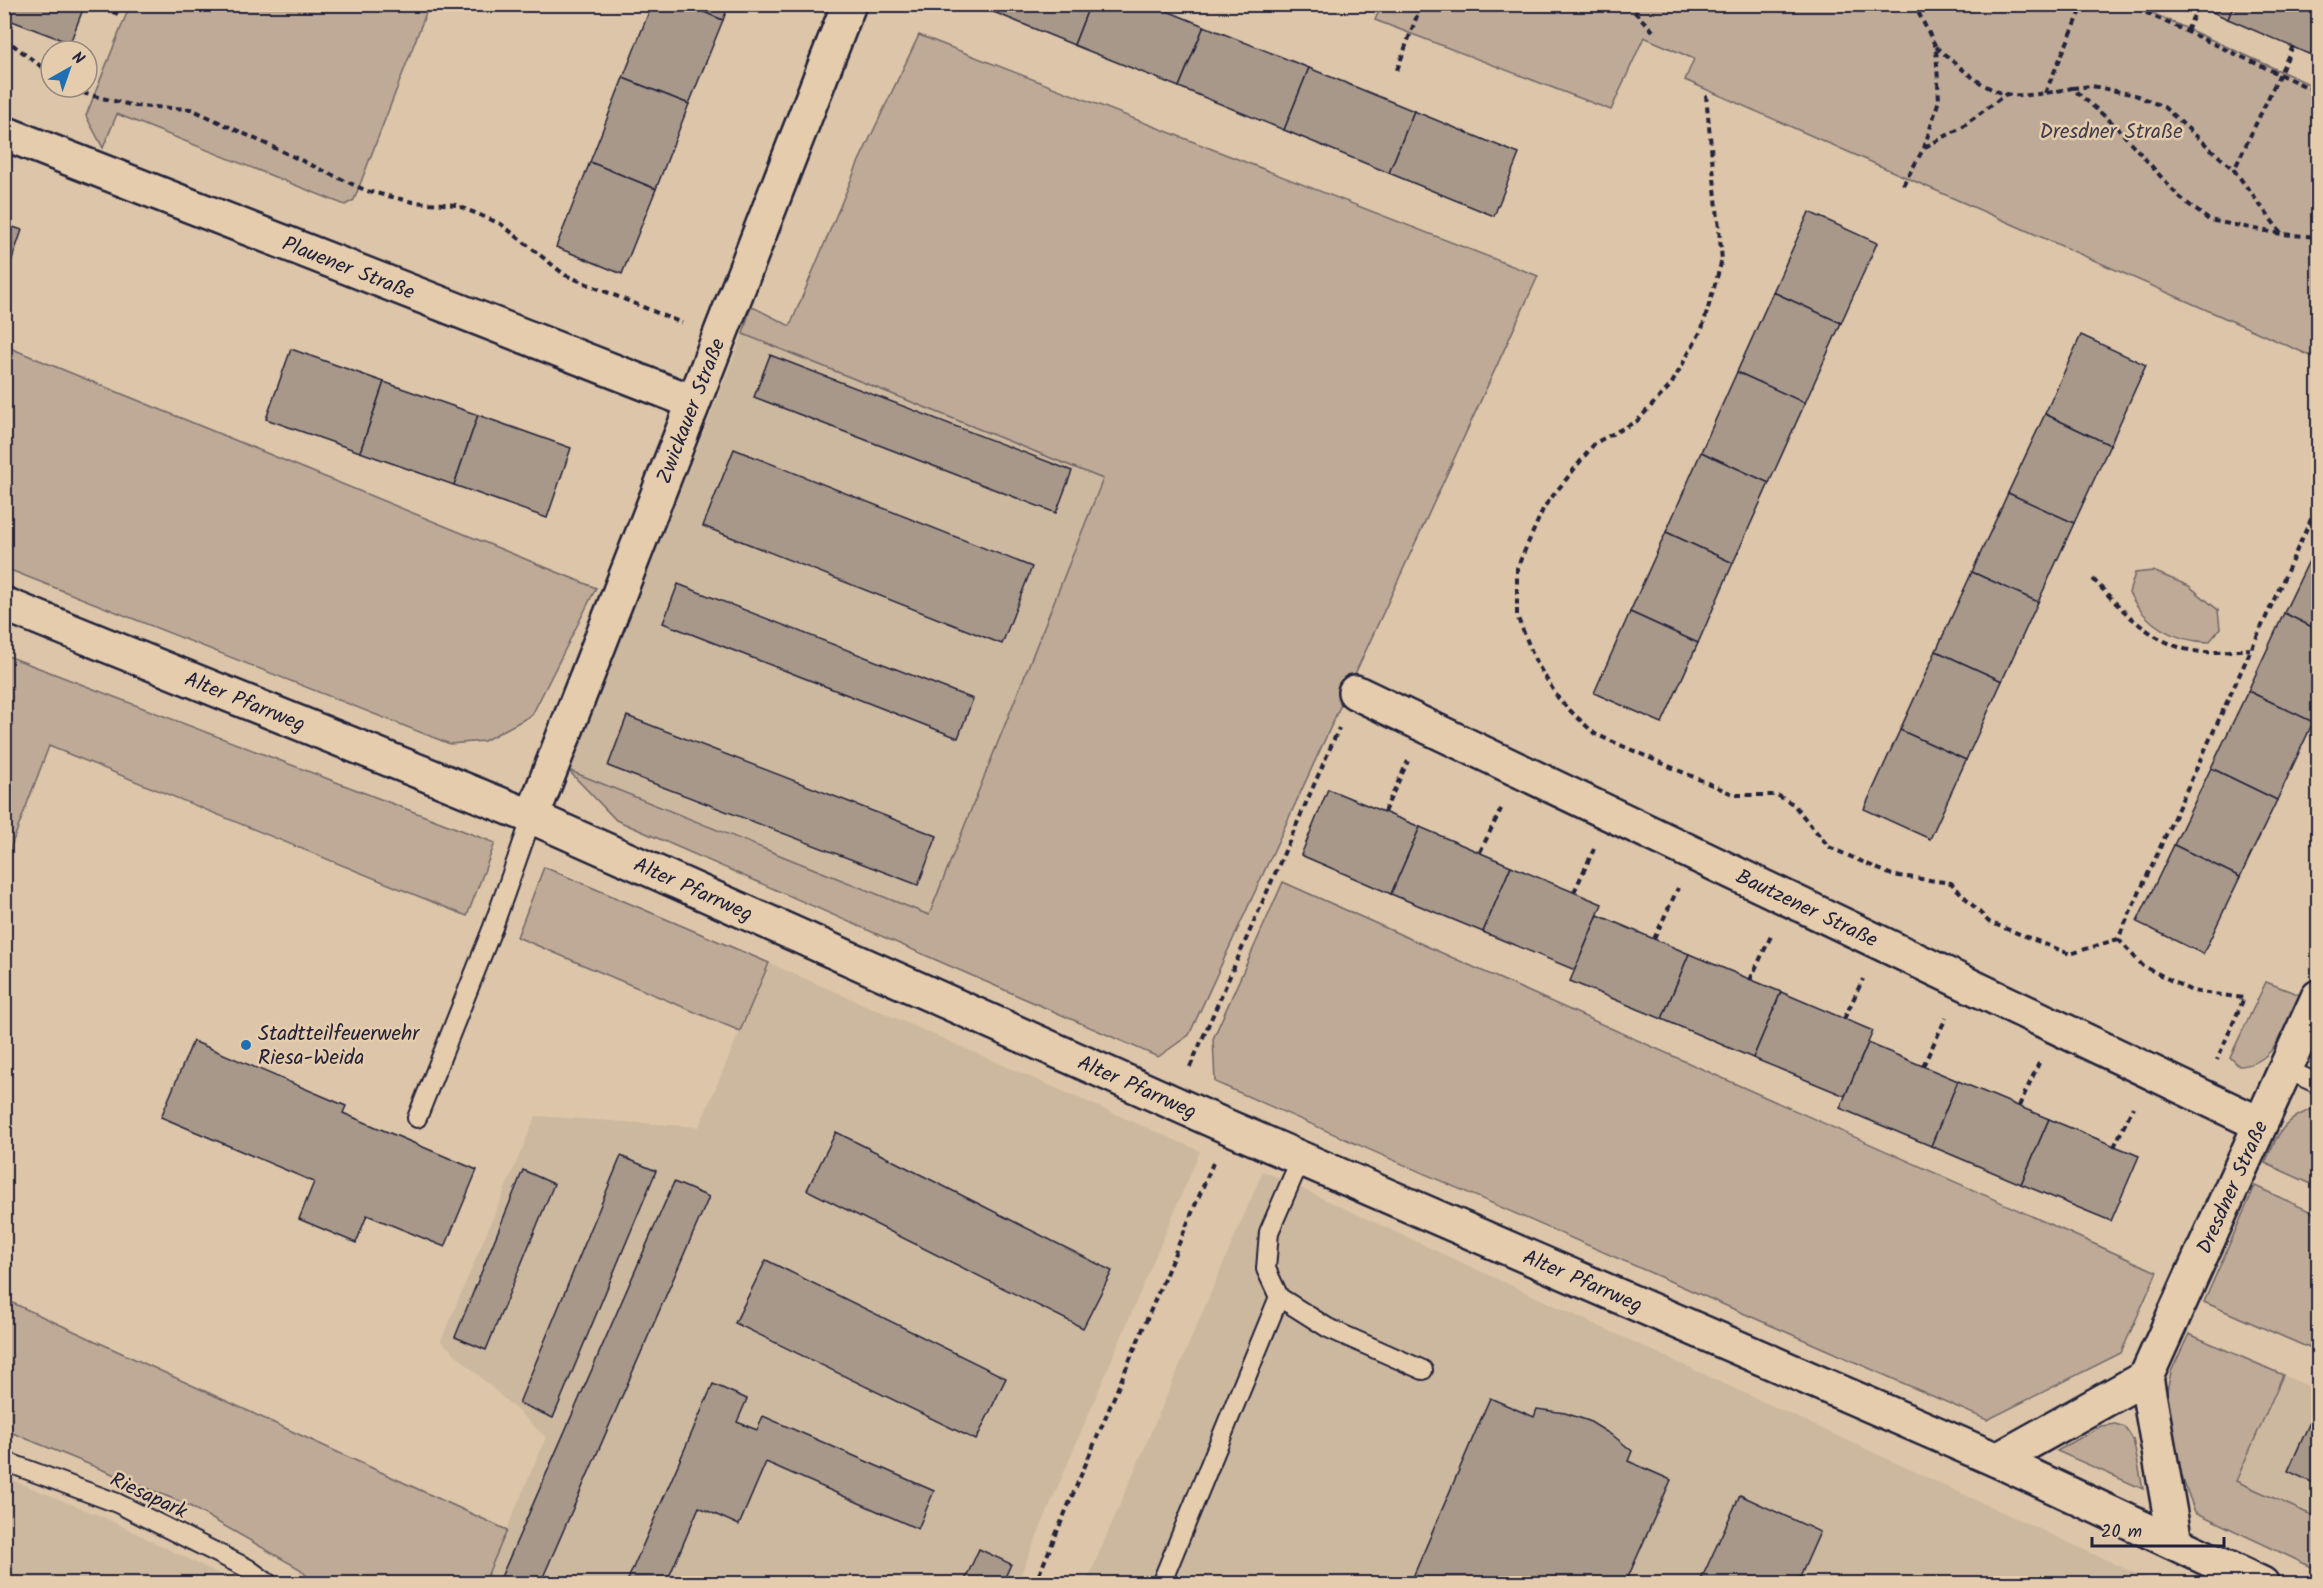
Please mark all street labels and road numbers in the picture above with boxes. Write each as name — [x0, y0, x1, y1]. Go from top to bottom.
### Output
street label: Plauener Straße — [277, 228, 420, 310]
street label: Zwickauer Straße — [648, 333, 735, 489]
street label: Alter Pfarrweg — [179, 663, 310, 742]
street label: Alter Pfarrweg — [628, 849, 758, 931]
street label: Bautzener Straße — [1730, 861, 1884, 957]
street label: Alter Pfarrweg — [1072, 1047, 1202, 1129]
street label: Dresdner Straße — [2189, 1115, 2278, 1260]
street label: Alter Pfarrweg — [1517, 1242, 1647, 1323]
street label: Riesapark — [104, 1464, 193, 1529]

